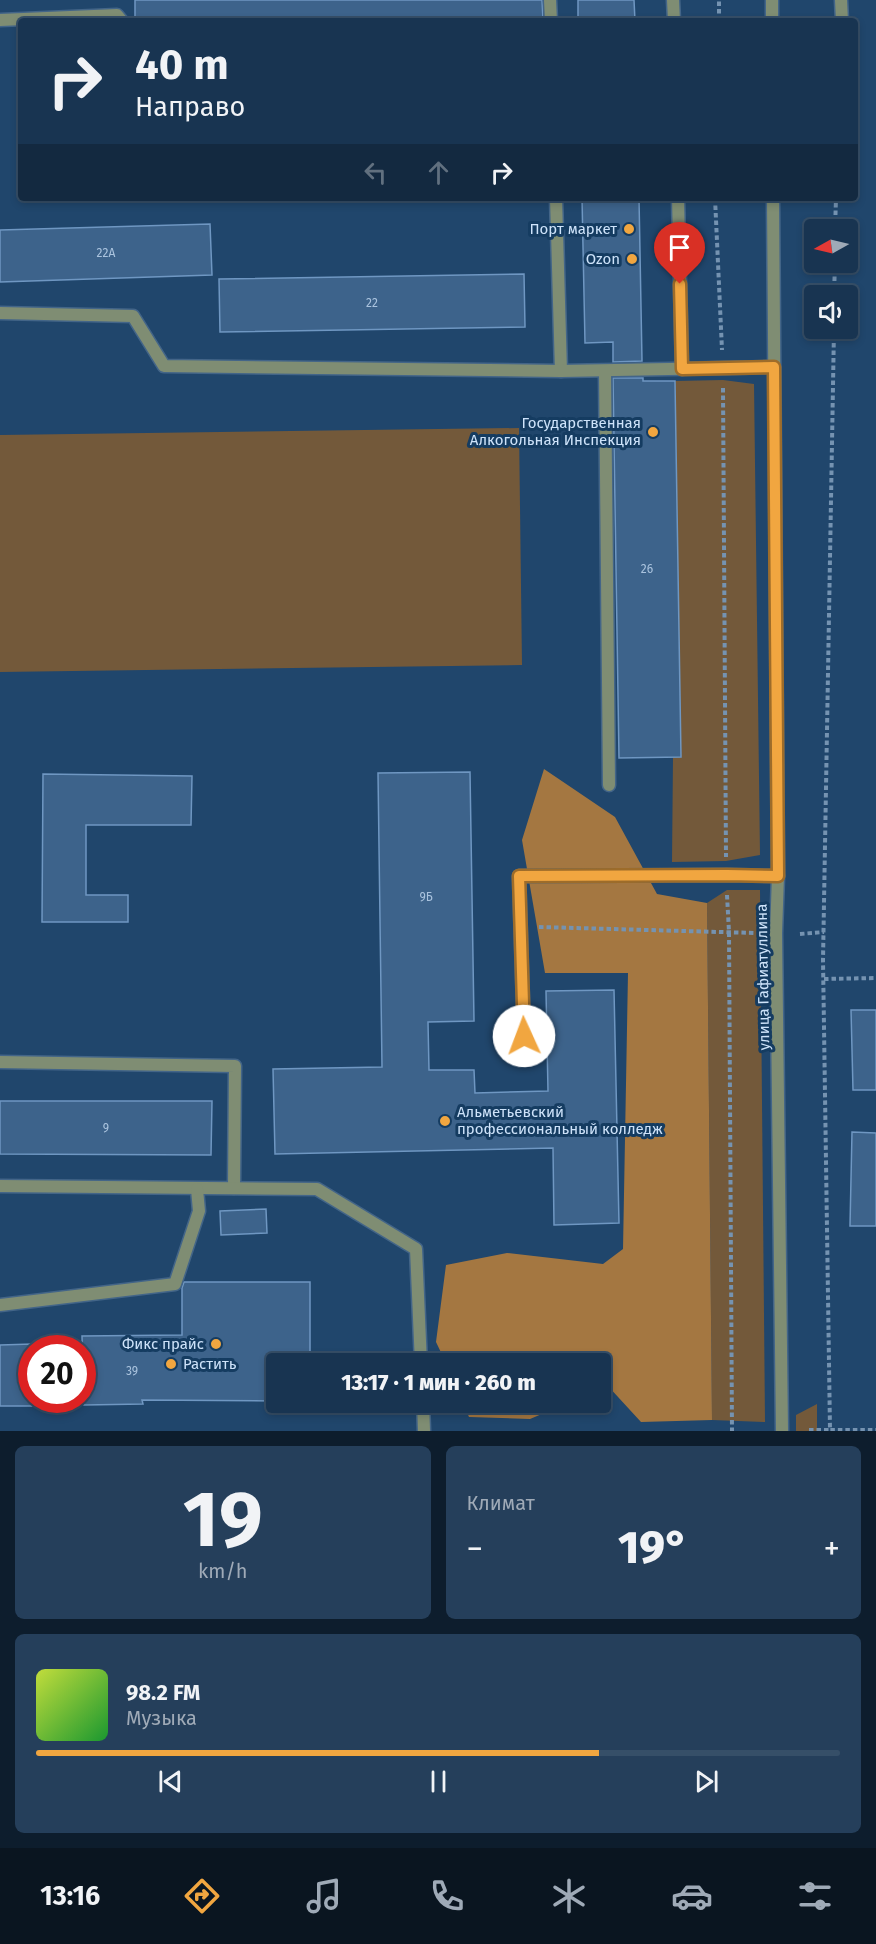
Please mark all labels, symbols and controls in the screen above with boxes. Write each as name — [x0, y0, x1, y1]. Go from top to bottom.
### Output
text: 40 m — [135, 40, 229, 90]
icon: right — [36, 42, 114, 120]
text: Направо — [135, 91, 245, 123]
icon: left — [359, 156, 392, 189]
icon: ahead — [422, 156, 455, 189]
icon: right — [485, 156, 518, 189]
north arrow — [804, 219, 858, 273]
map controls — [804, 219, 858, 339]
place label: Порт маркет — [529, 220, 617, 238]
marker: Порт маркет — [622, 222, 636, 236]
pin — [654, 222, 705, 284]
icon: arrive — [663, 231, 696, 264]
house number: 22А — [97, 246, 115, 260]
place label: Ozon — [586, 250, 620, 268]
marker: Ozon — [625, 252, 639, 266]
button: sound — [804, 285, 858, 339]
house number: 22 — [366, 296, 378, 310]
place label: Государственная Алкогольная Инспекция — [470, 414, 641, 449]
marker: Государственная Алкогольная Инспекция — [646, 425, 660, 439]
house number: 26 — [641, 562, 653, 576]
house number: 9Б — [419, 890, 433, 904]
street label: улица Гафиатуллина — [753, 904, 773, 1050]
position arrow — [492, 1004, 556, 1068]
place label: Альметьевский профессиональный колледж — [457, 1103, 663, 1138]
marker: Альметьевский профессиональный колледж — [438, 1114, 452, 1128]
house number: 9 — [103, 1121, 109, 1135]
speed limit sign: 20 — [18, 1335, 96, 1413]
place label: Фикс прайс — [122, 1335, 204, 1353]
marker: Фикс прайс — [209, 1337, 223, 1351]
place label: Растить — [183, 1355, 237, 1373]
marker: Растить — [164, 1357, 178, 1371]
house number: 39 — [126, 1364, 138, 1378]
text: 13:17 · 1 мин · 260 m — [341, 1369, 536, 1396]
text: 19 — [183, 1473, 263, 1567]
text: Климат — [467, 1491, 535, 1515]
text: 19° — [618, 1521, 688, 1575]
text: − — [467, 1529, 483, 1569]
text: + — [824, 1529, 840, 1569]
text: km/h — [198, 1559, 248, 1583]
text: 98.2 FM — [126, 1679, 200, 1706]
text: Музыка — [126, 1706, 197, 1730]
icon: previous — [154, 1765, 187, 1798]
icon: pause — [422, 1765, 455, 1798]
icon: next — [690, 1765, 723, 1798]
icon: directions — [181, 1875, 223, 1917]
icon: music — [303, 1875, 345, 1917]
icon: phone — [426, 1875, 468, 1917]
icon: climate — [548, 1875, 590, 1917]
icon: car — [671, 1875, 713, 1917]
icon: filters — [794, 1875, 836, 1917]
text: 13:16 — [40, 1880, 100, 1912]

